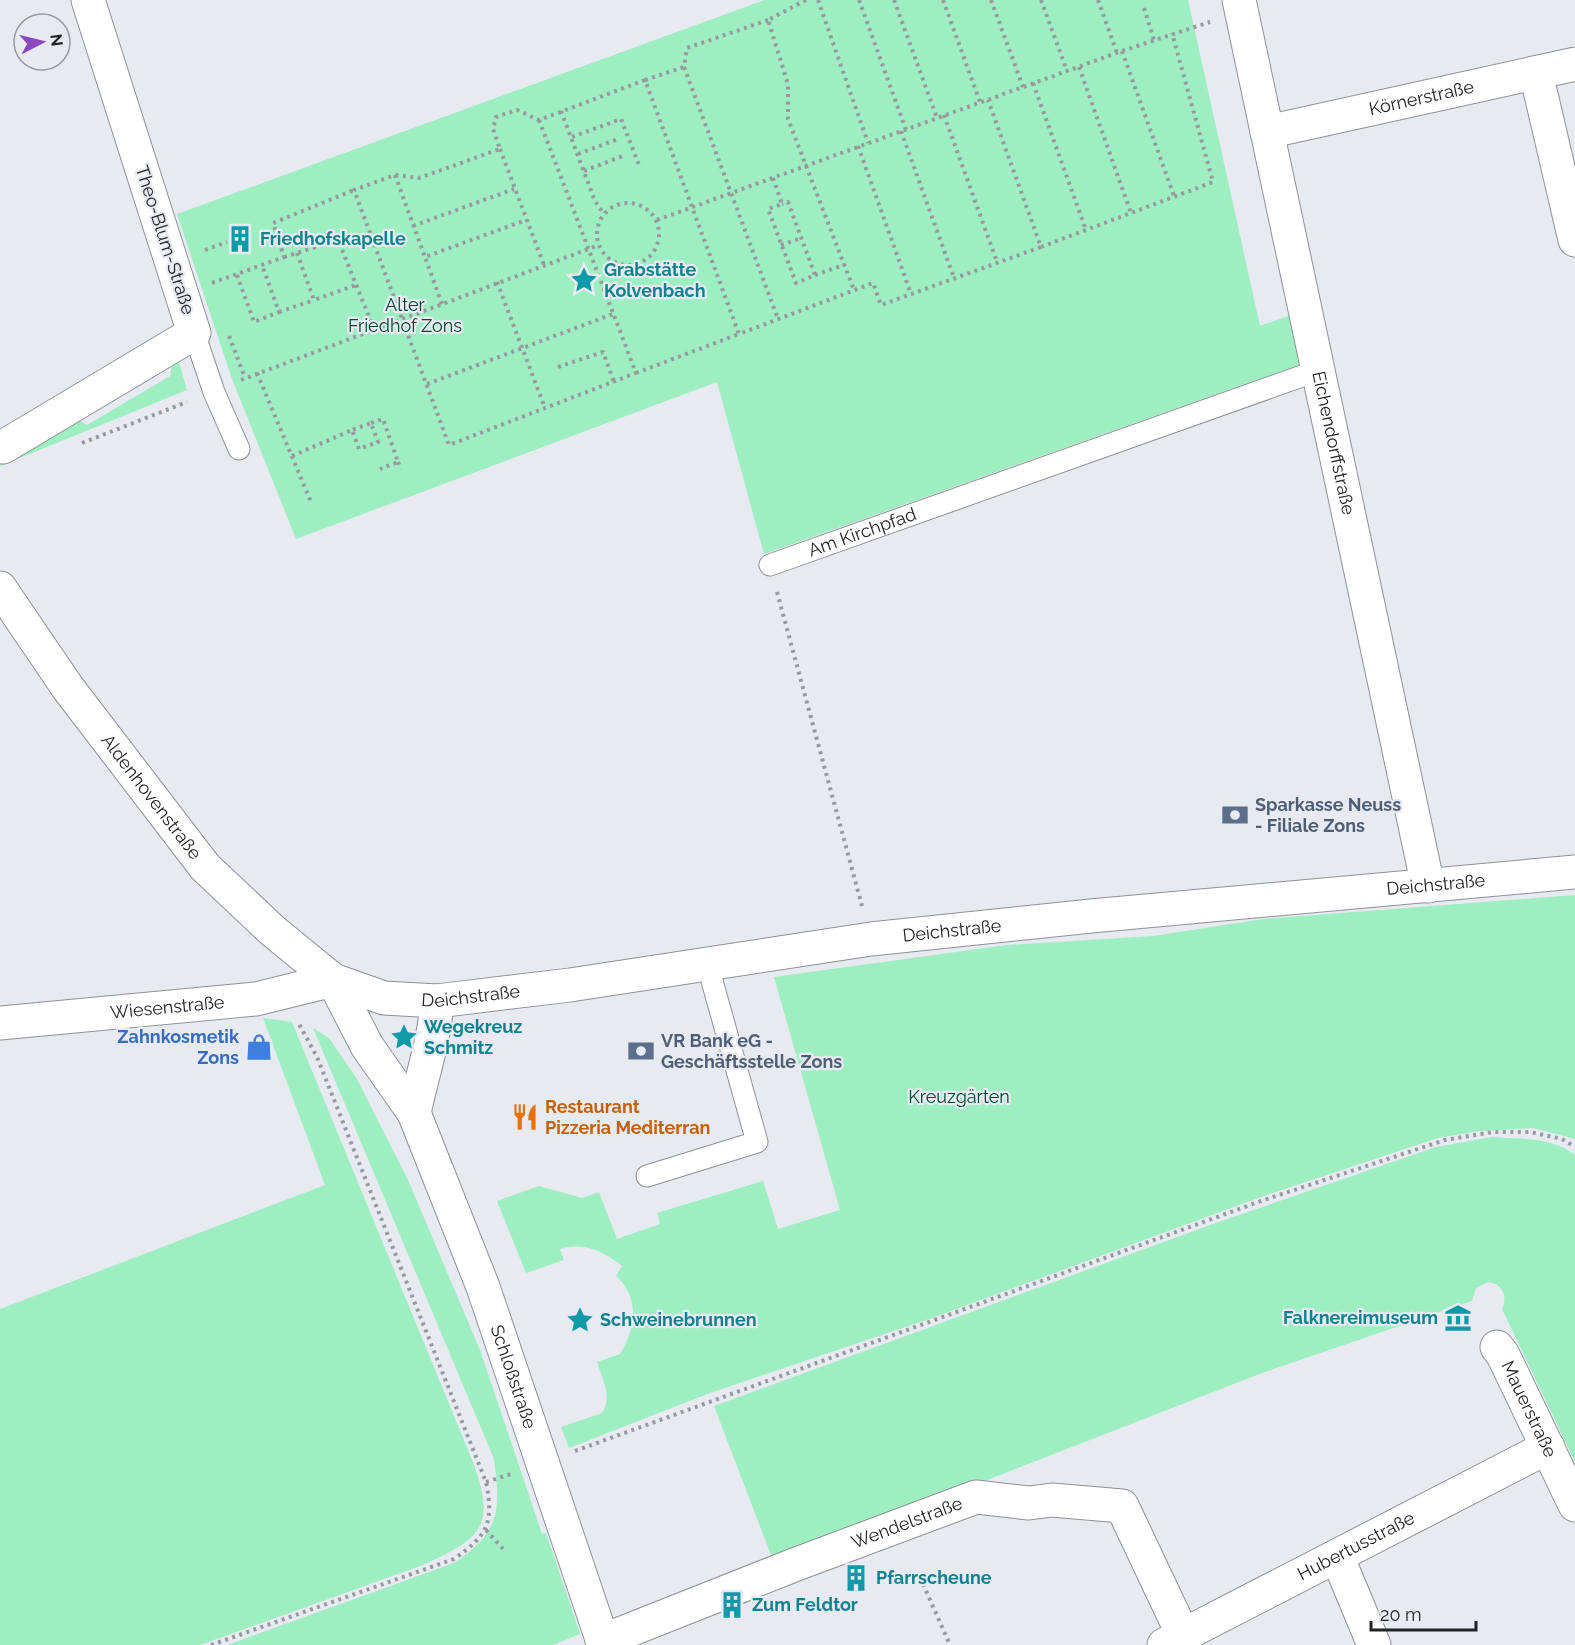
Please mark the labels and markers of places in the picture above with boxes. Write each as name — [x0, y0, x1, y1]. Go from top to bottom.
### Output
building icon: Friedhofskapelle — [225, 224, 255, 254]
place label: Friedhofskapelle — [260, 228, 406, 249]
place label: Grabstätte Kolvenbach — [604, 259, 706, 301]
place icon: Grabstätte Kolvenbach — [569, 265, 599, 295]
place label: Sparkasse Neuss - Filiale Zons — [1255, 794, 1401, 836]
bank icon: Sparkasse Neuss - Filiale Zons — [1220, 800, 1250, 830]
place label: Wegekreuz Schmitz — [424, 1016, 522, 1058]
place icon: Wegekreuz Schmitz — [389, 1022, 419, 1052]
place label: Zahnkosmetik Zons — [117, 1026, 240, 1068]
place label: VR Bank eG - Geschäftsstelle Zons — [661, 1030, 842, 1072]
shop icon: Zahnkosmetik Zons — [244, 1032, 274, 1062]
bank icon: VR Bank eG - Geschäftsstelle Zons — [626, 1036, 656, 1066]
place label: Restaurant Pizzeria Mediterran — [545, 1096, 710, 1138]
restaurant icon: Restaurant Pizzeria Mediterran — [510, 1102, 540, 1132]
museum icon: Falknereimuseum — [1443, 1303, 1473, 1333]
place icon: Schweinebrunnen — [565, 1305, 595, 1335]
place label: Falknereimuseum — [1283, 1307, 1438, 1328]
place label: Schweinebrunnen — [600, 1309, 757, 1330]
building icon: Pfarrscheune — [841, 1563, 871, 1593]
place label: Pfarrscheune — [876, 1567, 992, 1588]
building icon: Zum Feldtor — [717, 1590, 747, 1620]
place label: Zum Feldtor — [752, 1594, 858, 1615]

